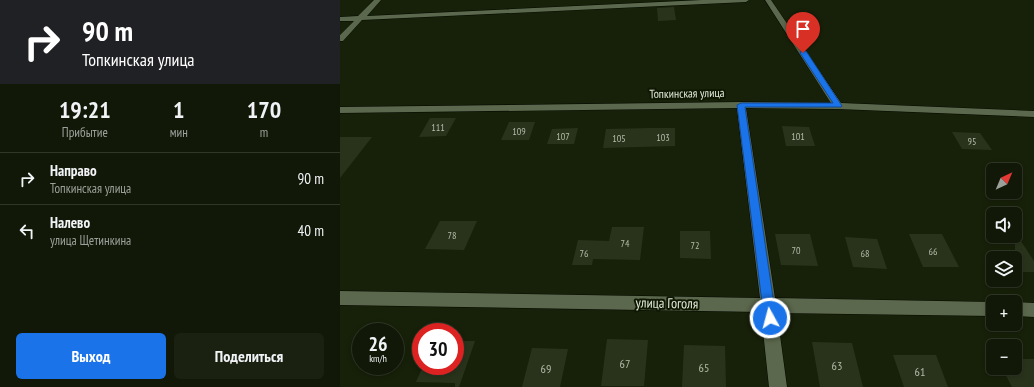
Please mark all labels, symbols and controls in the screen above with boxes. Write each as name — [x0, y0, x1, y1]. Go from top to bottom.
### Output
text: 90 m — [82, 12, 133, 49]
pin — [786, 12, 820, 53]
icon: right — [16, 16, 68, 68]
icon: arrive — [792, 18, 814, 40]
text: Топкинская улица — [82, 48, 195, 71]
street label: Топкинская улица — [649, 85, 725, 101]
text: 19:21 — [59, 94, 111, 125]
text: 1 — [173, 94, 184, 125]
text: 170 — [247, 94, 281, 125]
house number: 111 — [431, 121, 445, 134]
text: Прибытие — [62, 124, 108, 141]
text: мин — [170, 124, 188, 141]
text: m — [260, 124, 268, 141]
house number: 109 — [512, 125, 526, 138]
house number: 107 — [556, 130, 570, 143]
house number: 101 — [791, 130, 805, 143]
house number: 103 — [656, 131, 670, 144]
house number: 105 — [612, 132, 626, 145]
house number: 95 — [968, 135, 977, 148]
text: Направо — [50, 161, 97, 180]
north arrow — [986, 163, 1022, 199]
map controls — [986, 163, 1022, 375]
icon: right — [16, 168, 38, 190]
text: 90 m — [298, 169, 324, 188]
text: Топкинская улица — [50, 180, 131, 197]
button: sound — [986, 207, 1022, 243]
text: Налево — [50, 213, 90, 232]
icon: left — [16, 220, 38, 242]
text: 40 m — [298, 221, 324, 240]
house number: 78 — [448, 229, 457, 242]
text: улица Щетинкина — [50, 232, 131, 249]
house number: 74 — [621, 237, 630, 250]
house number: 72 — [691, 239, 700, 252]
house number: 70 — [792, 244, 801, 257]
house number: 66 — [929, 245, 938, 258]
house number: 76 — [580, 247, 589, 260]
house number: 68 — [861, 247, 870, 260]
button: layers — [986, 251, 1022, 287]
street label: улица Гоголя — [636, 293, 698, 313]
button: + — [986, 295, 1022, 331]
position arrow — [749, 297, 791, 339]
speed limit sign: 30 — [412, 323, 464, 375]
text: 26 — [368, 331, 388, 357]
button: Выход — [16, 333, 166, 379]
button: Поделиться — [174, 333, 324, 379]
button: − — [986, 339, 1022, 375]
text: km/h — [369, 352, 387, 365]
house number: 67 — [620, 356, 630, 371]
house number: 63 — [832, 358, 842, 373]
house number: 65 — [699, 360, 709, 375]
house number: 69 — [541, 361, 551, 376]
house number: 61 — [915, 364, 925, 379]

